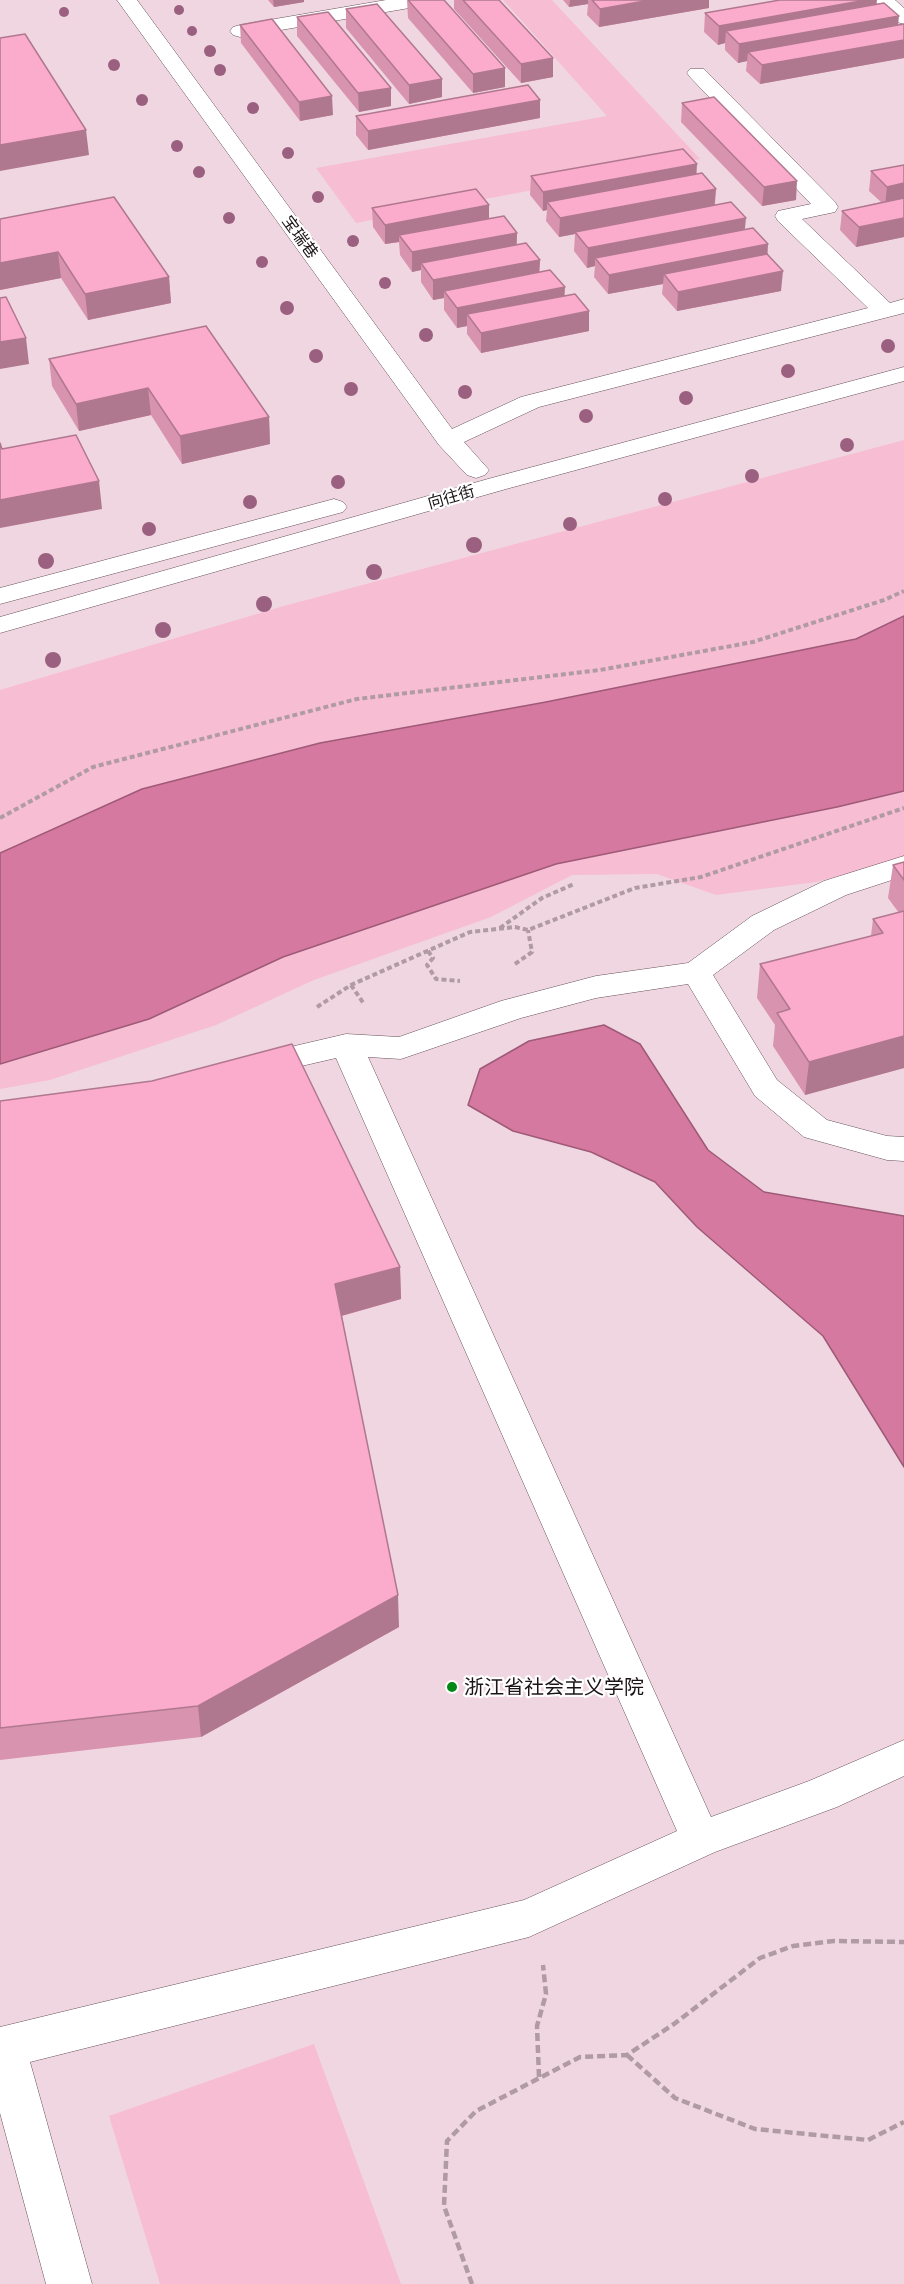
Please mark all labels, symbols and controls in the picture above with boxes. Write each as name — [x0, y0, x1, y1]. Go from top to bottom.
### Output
street label: 宝瑞巷 — [278, 212, 322, 262]
street label: 向往街 — [425, 481, 477, 513]
place label: 浙江省社会主义学院 — [464, 1675, 644, 1699]
marker: 浙江省社会主义学院 — [445, 1680, 459, 1694]

